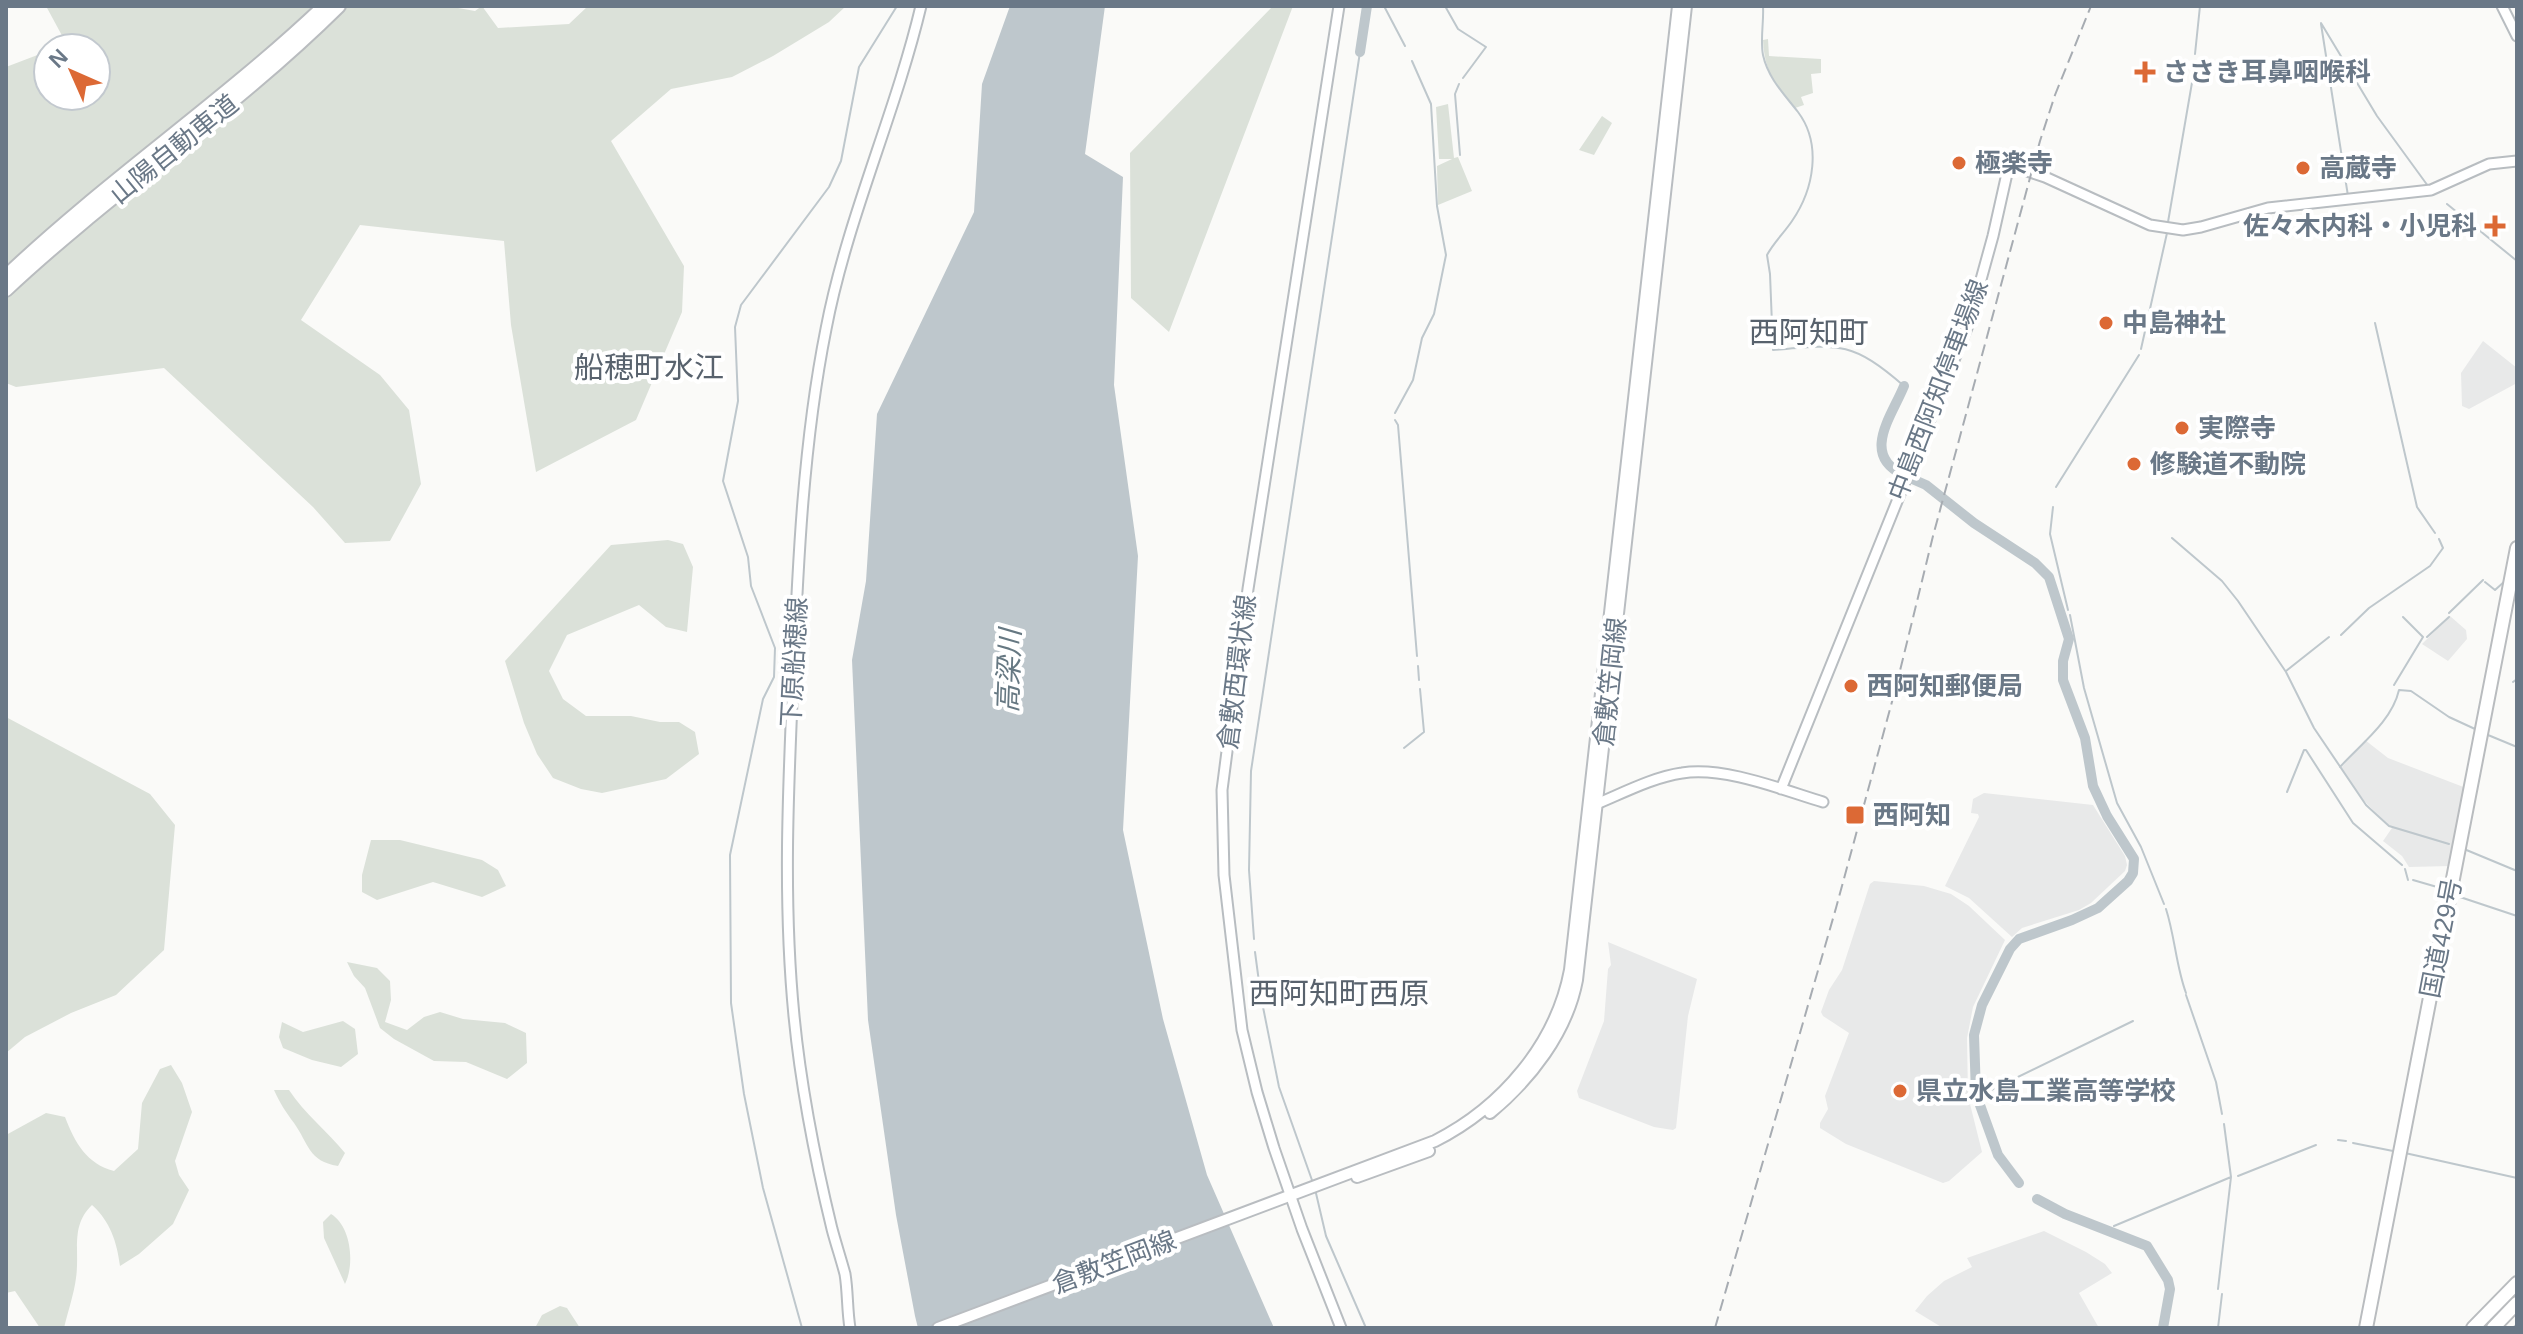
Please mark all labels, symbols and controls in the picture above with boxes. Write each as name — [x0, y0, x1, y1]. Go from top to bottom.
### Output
north arrow — [32, 32, 112, 112]
text: N — [44, 44, 73, 73]
place label: ささき耳鼻咽喉科 — [2163, 57, 2371, 87]
marker: ささき耳鼻咽喉科 — [2134, 61, 2156, 83]
street label: 山陽自動車道 — [104, 88, 244, 210]
place label: 極楽寺 — [1975, 148, 2053, 178]
place label: 高蔵寺 — [2319, 153, 2397, 183]
marker: 極楽寺 — [1950, 154, 1968, 172]
marker: 高蔵寺 — [2294, 159, 2312, 177]
place label: 佐々木内科・小児科 — [2243, 211, 2477, 241]
marker: 佐々木内科・小児科 — [2484, 215, 2506, 237]
street label: 中島西阿知停車場線 — [1882, 275, 1994, 505]
place label: 中島神社 — [2122, 308, 2226, 338]
marker: 中島神社 — [2097, 314, 2115, 332]
district label: 西阿知町 — [1749, 316, 1869, 349]
district label: 船穂町水江 — [574, 351, 724, 384]
place label: 実際寺 — [2198, 413, 2276, 443]
marker: 実際寺 — [2173, 419, 2191, 437]
place label: 修験道不動院 — [2150, 449, 2306, 479]
marker: 修験道不動院 — [2125, 455, 2143, 473]
street label: 倉敷西環状線 — [1213, 593, 1261, 751]
street label: 下原船穂線 — [776, 596, 812, 728]
street label: 倉敷笠岡線 — [1588, 616, 1632, 748]
water label: 高梁川 — [992, 625, 1026, 714]
place label: 西阿知郵便局 — [1867, 671, 2023, 701]
marker: 西阿知郵便局 — [1842, 677, 1860, 695]
place label: 西阿知 — [1873, 800, 1951, 830]
marker: 西阿知 — [1844, 804, 1866, 826]
street label: 国道429号 — [2415, 876, 2467, 1000]
district label: 西阿知町西原 — [1249, 977, 1429, 1010]
place label: 県立水島工業高等学校 — [1916, 1076, 2176, 1106]
marker: 県立水島工業高等学校 — [1891, 1082, 1909, 1100]
street label: 倉敷笠岡線 — [1048, 1225, 1180, 1299]

